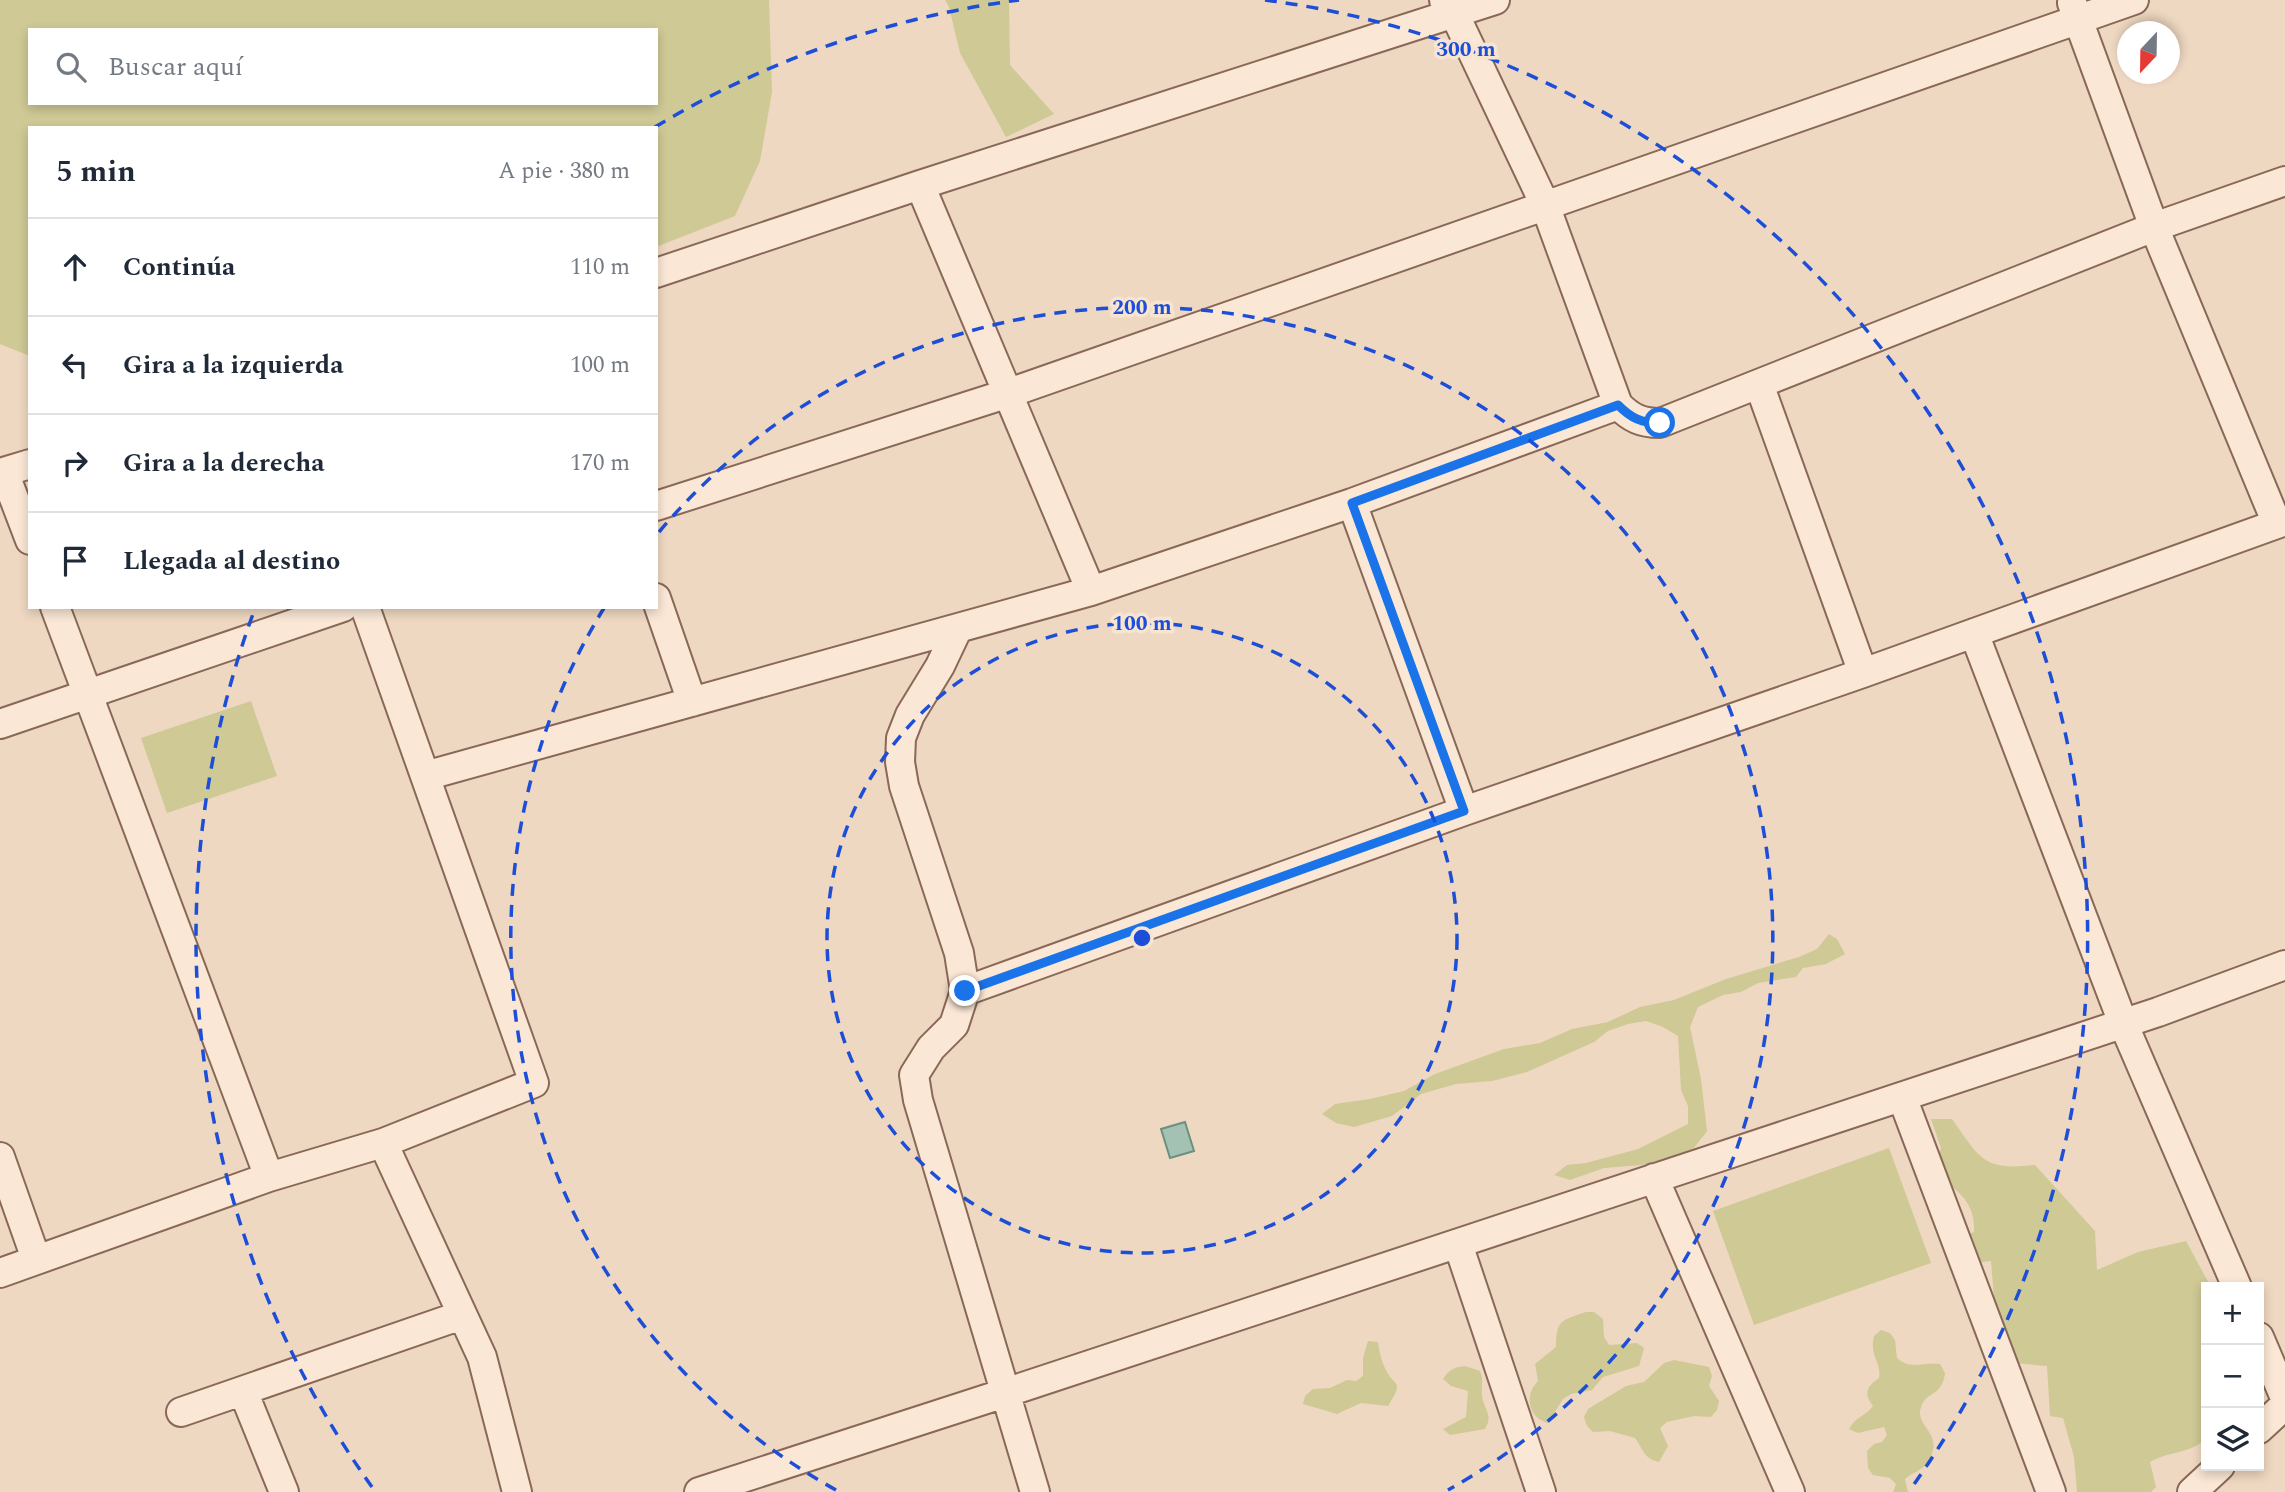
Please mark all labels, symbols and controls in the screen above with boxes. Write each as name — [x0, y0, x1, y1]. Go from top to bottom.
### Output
north arrow — [2117, 21, 2180, 84]
search box — [28, 28, 658, 105]
text: 300 m — [1436, 34, 1496, 66]
text: Buscar aquí — [108, 47, 243, 87]
icon: search — [52, 48, 90, 86]
text: 5 min — [56, 149, 136, 195]
text: A pie · 380 m — [498, 154, 630, 189]
text: Continúa — [123, 247, 235, 287]
icon: ahead — [56, 248, 94, 286]
text: 110 m — [570, 250, 630, 285]
text: 200 m — [1112, 292, 1172, 324]
text: Gira a la izquierda — [123, 345, 344, 385]
icon: left — [56, 346, 94, 384]
text: 100 m — [570, 348, 630, 383]
route start — [1644, 407, 1675, 438]
text: Gira a la derecha — [123, 443, 325, 483]
icon: right — [56, 444, 94, 482]
text: 170 m — [570, 446, 630, 481]
text: Llegada al destino — [123, 541, 340, 581]
icon: arrive — [56, 542, 94, 580]
text: 100 m — [1112, 608, 1172, 640]
centre of rings — [1130, 926, 1154, 950]
route end — [949, 975, 980, 1006]
map controls — [2201, 1282, 2264, 1471]
button: + — [2201, 1282, 2264, 1345]
button: − — [2201, 1345, 2264, 1408]
button: layers — [2201, 1408, 2264, 1471]

